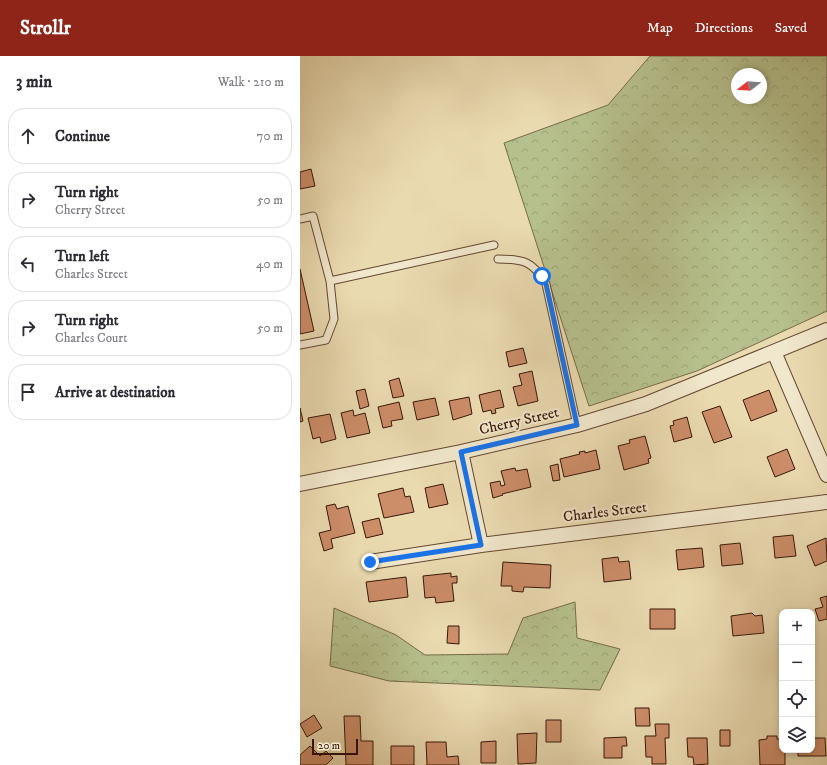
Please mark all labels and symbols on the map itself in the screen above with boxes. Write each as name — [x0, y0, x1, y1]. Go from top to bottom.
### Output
north arrow — [731, 68, 767, 104]
route start — [533, 267, 551, 285]
street label: Cherry Street — [477, 403, 561, 439]
street label: Charles Street — [562, 497, 648, 527]
route end — [361, 553, 379, 571]
scale bar — [312, 737, 358, 756]

